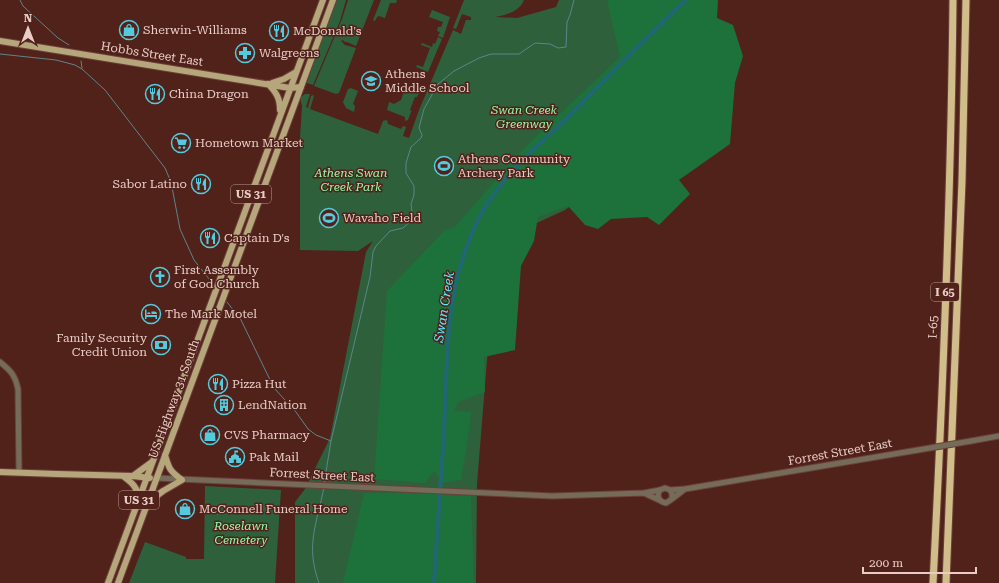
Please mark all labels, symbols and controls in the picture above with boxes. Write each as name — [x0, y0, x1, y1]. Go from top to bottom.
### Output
north arrow — [8, 8, 48, 48]
text: N — [24, 12, 33, 25]
shop icon: Sherwin-Williams — [118, 19, 140, 41]
restaurant icon: McDonald's — [268, 20, 290, 42]
place label: Sherwin-Williams — [143, 23, 247, 37]
place label: McDonald's — [293, 24, 362, 38]
street label: Hobbs Street East — [100, 39, 205, 69]
pharmacy icon: Walgreens — [234, 42, 256, 64]
place label: Walgreens — [259, 46, 319, 60]
place label: Athens Middle School — [385, 67, 470, 95]
school or university icon: Athens Middle School — [360, 70, 382, 92]
restaurant icon: China Dragon — [144, 83, 166, 105]
place label: China Dragon — [169, 87, 249, 101]
park label: Swan Creek Greenway — [490, 103, 557, 131]
supermarket icon: Hometown Market — [170, 132, 192, 154]
place label: Hometown Market — [195, 136, 304, 150]
place label: Athens Community Archery Park — [458, 152, 571, 180]
sports icon: Athens Community Archery Park — [433, 155, 455, 177]
park label: Athens Swan Creek Park — [314, 166, 387, 194]
restaurant icon: Sabor Latino — [190, 173, 212, 195]
place label: Sabor Latino — [113, 177, 187, 191]
road number: US 31 — [231, 185, 271, 203]
sports icon: Wavaho Field — [318, 207, 340, 229]
place label: Wavaho Field — [343, 211, 421, 225]
restaurant icon: Captain D's — [199, 227, 221, 249]
place label: Captain D's — [224, 231, 290, 245]
place label: First Assembly of God Church — [174, 263, 260, 291]
church icon: First Assembly of God Church — [149, 266, 171, 288]
water label: Swan Creek — [431, 270, 457, 344]
road number: I 65 — [931, 283, 959, 301]
hotel icon: The Mark Motel — [140, 303, 162, 325]
place label: The Mark Motel — [165, 307, 257, 321]
street label: I-65 — [926, 315, 940, 339]
place label: Family Security Credit Union — [56, 331, 148, 359]
bank icon: Family Security Credit Union — [150, 334, 172, 356]
street label: US Highway 31 South — [146, 337, 202, 460]
restaurant icon: Pizza Hut — [207, 373, 229, 395]
place label: Pizza Hut — [232, 377, 287, 391]
building icon: LendNation — [213, 394, 235, 416]
place label: LendNation — [238, 398, 307, 412]
shop icon: CVS Pharmacy — [199, 424, 221, 446]
place label: CVS Pharmacy — [224, 428, 311, 442]
street label: Forrest Street East — [787, 436, 894, 468]
public building icon: Pak Mail — [224, 446, 246, 468]
place label: Pak Mail — [249, 450, 299, 464]
street label: Forrest Street East — [269, 465, 376, 485]
road number: US 31 — [119, 491, 159, 509]
shop icon: McConnell Funeral Home — [174, 498, 196, 520]
place label: McConnell Funeral Home — [199, 502, 348, 516]
park label: Roselawn Cemetery — [213, 519, 268, 547]
scale bar — [863, 549, 976, 575]
text: 200 m — [869, 556, 903, 570]

